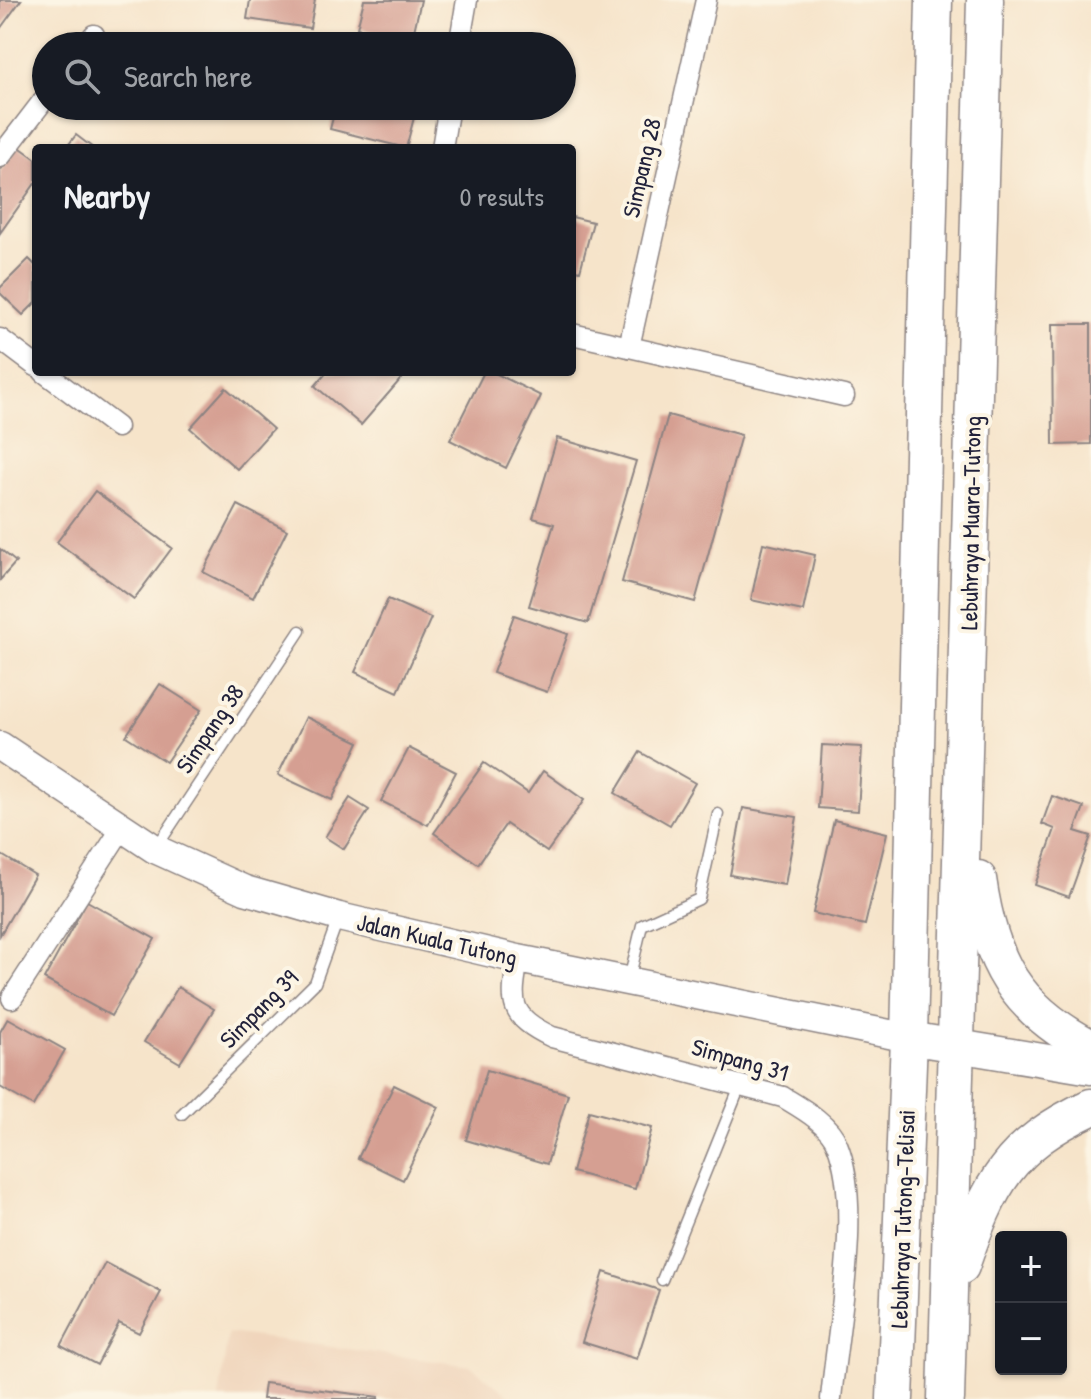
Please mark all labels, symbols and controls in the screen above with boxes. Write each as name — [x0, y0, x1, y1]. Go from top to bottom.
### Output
search box — [32, 32, 576, 120]
icon: search — [60, 54, 104, 98]
text: Search here — [124, 56, 252, 96]
street label: Simpang 28 — [614, 115, 668, 221]
text: Nearby — [64, 173, 150, 219]
text: 0 results — [460, 179, 544, 214]
street label: Lebuhraya Muara–Tutong — [952, 416, 988, 630]
street label: Simpang 38 — [168, 678, 251, 779]
street label: Jalan Kuala Tutong — [354, 905, 521, 973]
street label: Simpang 39 — [212, 962, 305, 1055]
street label: Simpang 31 — [688, 1030, 792, 1088]
street label: Lebuhraya Tutong–Telisai — [882, 1109, 922, 1329]
map controls — [995, 1231, 1067, 1375]
button: + — [995, 1231, 1067, 1303]
button: − — [995, 1303, 1067, 1375]

